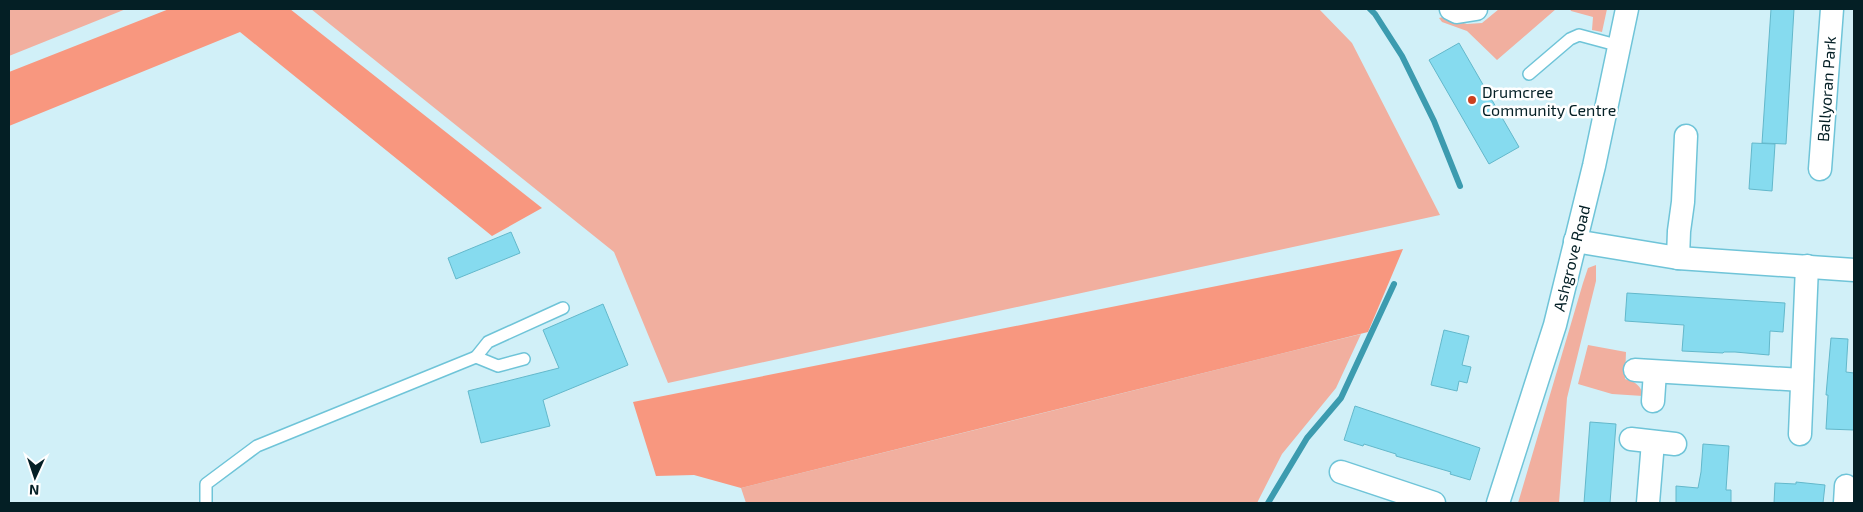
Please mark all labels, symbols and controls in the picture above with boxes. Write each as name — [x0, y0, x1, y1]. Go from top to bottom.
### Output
street label: Ballyoran Park — [1813, 35, 1839, 143]
place label: Drumcree Community Centre — [1482, 82, 1616, 119]
marker: Drumcree Community Centre — [1466, 94, 1478, 106]
street label: Ashgrove Road — [1549, 203, 1593, 313]
north arrow — [10, 452, 60, 502]
text: N — [29, 482, 40, 499]

